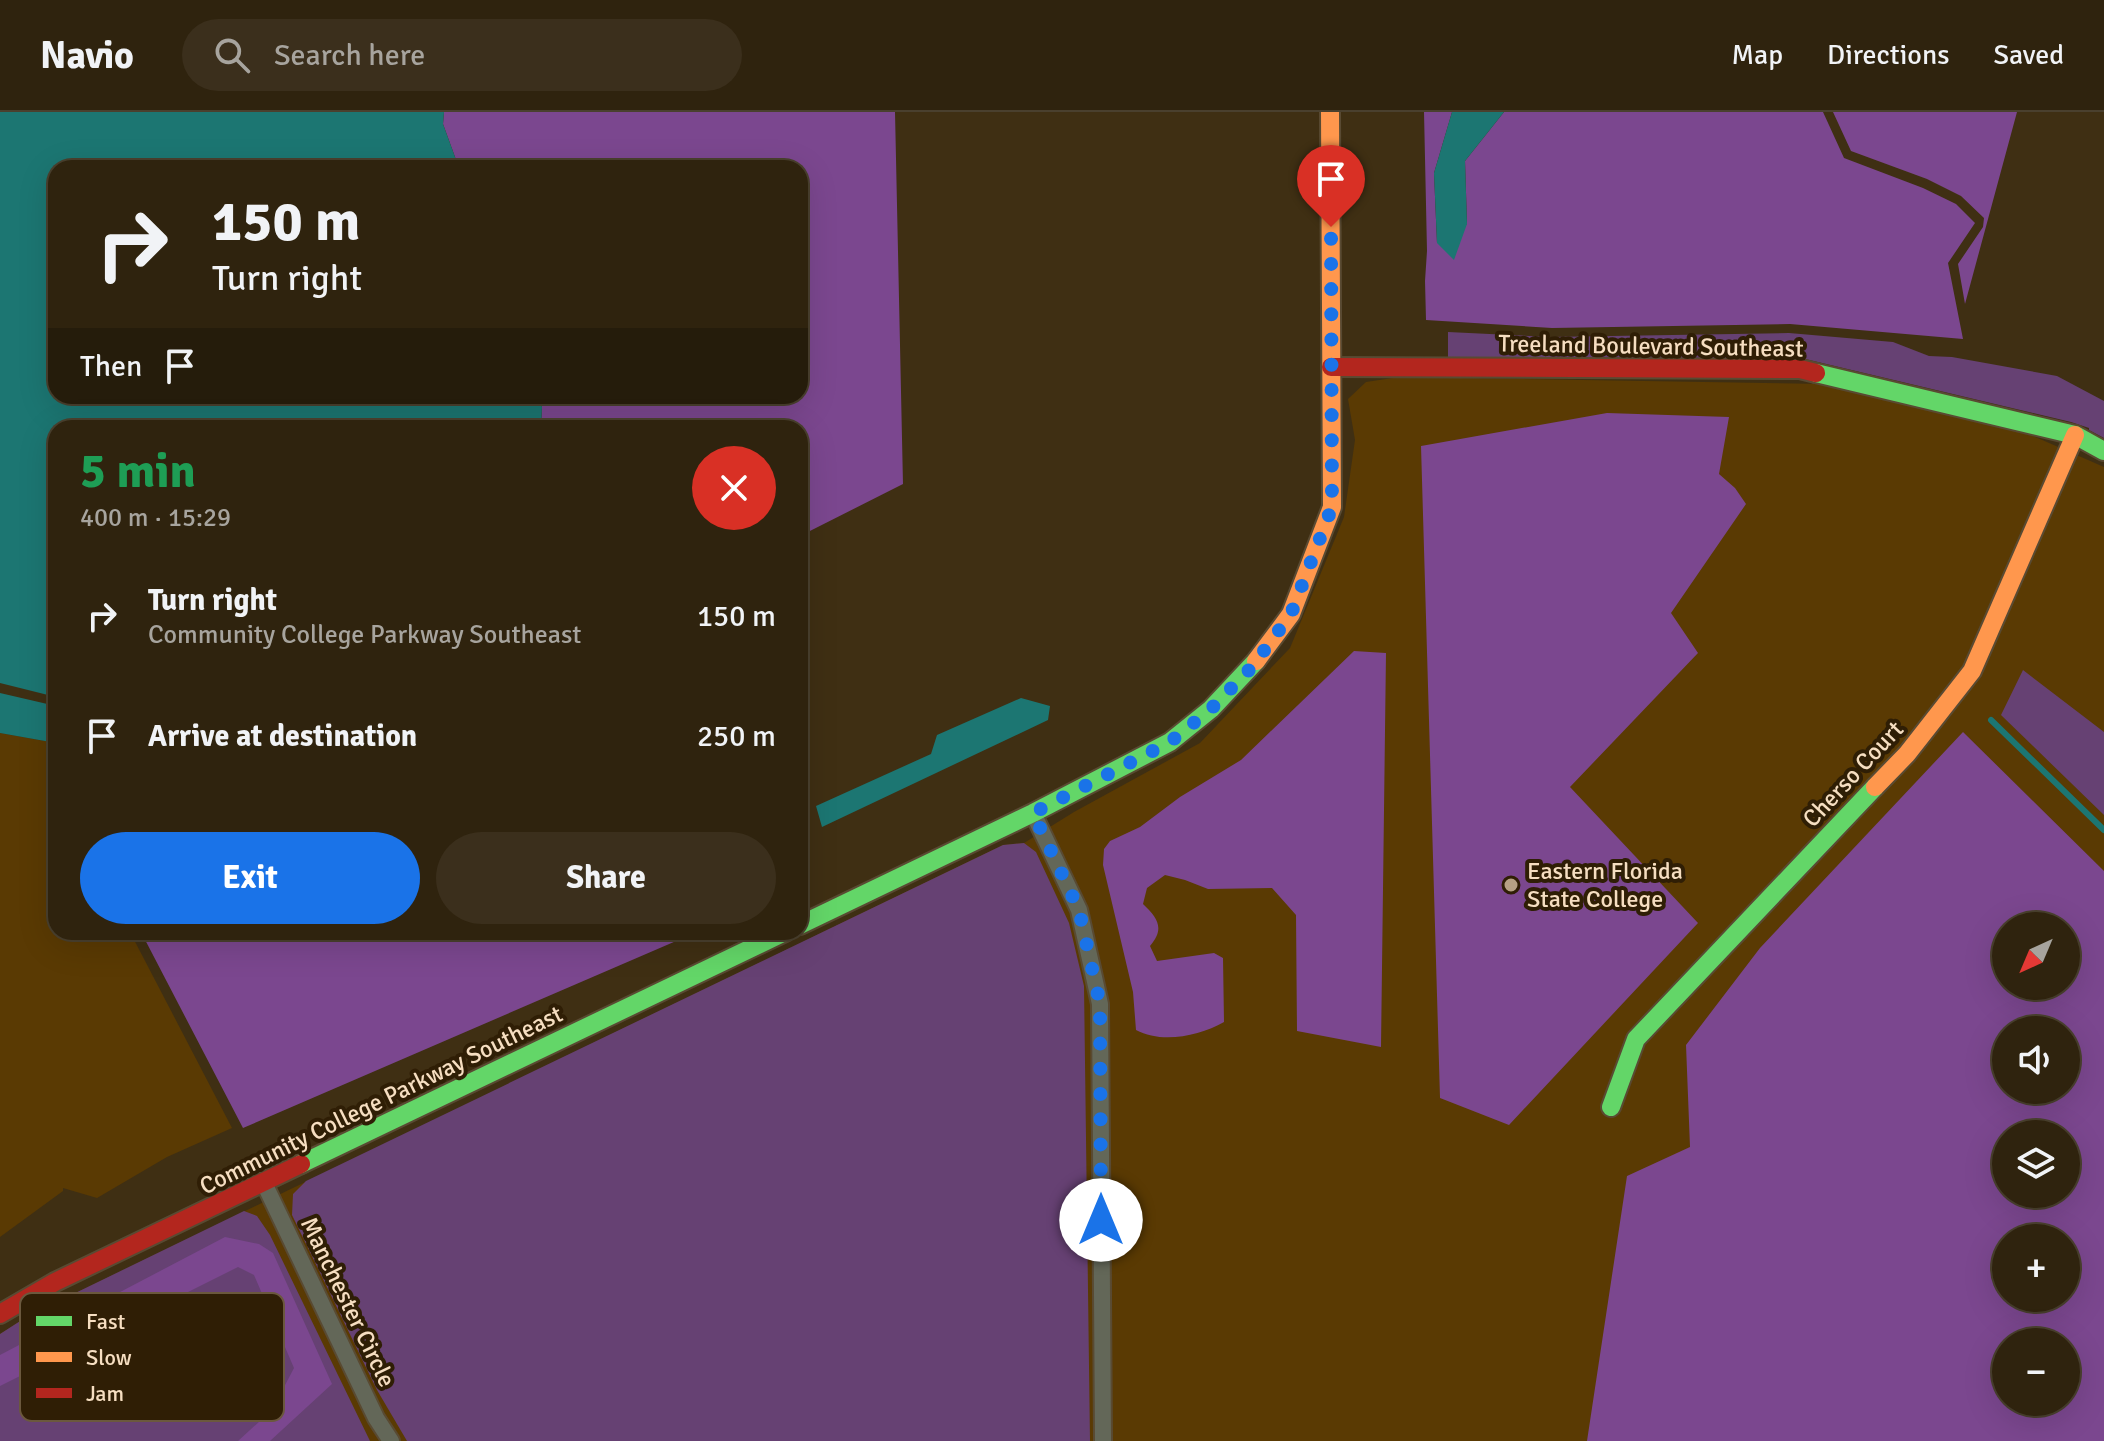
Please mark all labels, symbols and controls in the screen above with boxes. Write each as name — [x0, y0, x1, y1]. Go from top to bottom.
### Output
search box — [182, 19, 742, 91]
text: Navio — [40, 32, 134, 79]
icon: search — [210, 33, 254, 77]
text: Search here — [274, 37, 425, 74]
text: Map — [1731, 38, 1783, 72]
text: Directions — [1827, 38, 1949, 72]
text: Saved — [1993, 38, 2064, 72]
pin — [1297, 145, 1365, 227]
icon: arrive — [1309, 157, 1353, 201]
text: 150 m — [212, 187, 360, 256]
icon: right — [80, 192, 184, 296]
text: Turn right — [212, 256, 362, 301]
street label: Treeland Boulevard Southeast — [1498, 328, 1804, 364]
icon: arrive — [158, 344, 202, 388]
text: Then — [80, 348, 142, 385]
text: 5 min — [80, 442, 196, 501]
button: close — [692, 446, 776, 530]
text: 400 m · 15:29 — [80, 502, 231, 534]
text: Turn right — [148, 582, 277, 619]
icon: right — [80, 594, 124, 638]
text: 150 m — [697, 598, 776, 635]
text: Community College Parkway Southeast — [148, 619, 581, 651]
icon: arrive — [80, 714, 124, 758]
street label: Cherso Court — [1796, 715, 1910, 833]
text: Arrive at destination — [148, 718, 417, 755]
text: 250 m — [697, 718, 776, 755]
button: Exit — [80, 832, 420, 924]
button: Share — [436, 832, 776, 924]
place label: Eastern Florida State College — [1527, 856, 1683, 914]
marker: Eastern Florida State College — [1502, 876, 1520, 894]
north arrow — [1992, 912, 2080, 1000]
map controls — [1992, 912, 2080, 1416]
street label: Community College Parkway Southeast — [195, 999, 567, 1201]
button: sound — [1992, 1016, 2080, 1104]
button: layers — [1992, 1120, 2080, 1208]
position arrow — [1059, 1178, 1143, 1262]
street label: Manchester Circle — [294, 1212, 402, 1392]
button: + — [1992, 1224, 2080, 1312]
legend — [20, 1293, 284, 1421]
text: Fast — [86, 1308, 126, 1335]
button: − — [1992, 1328, 2080, 1416]
text: Slow — [86, 1344, 132, 1371]
text: Jam — [86, 1380, 124, 1407]

